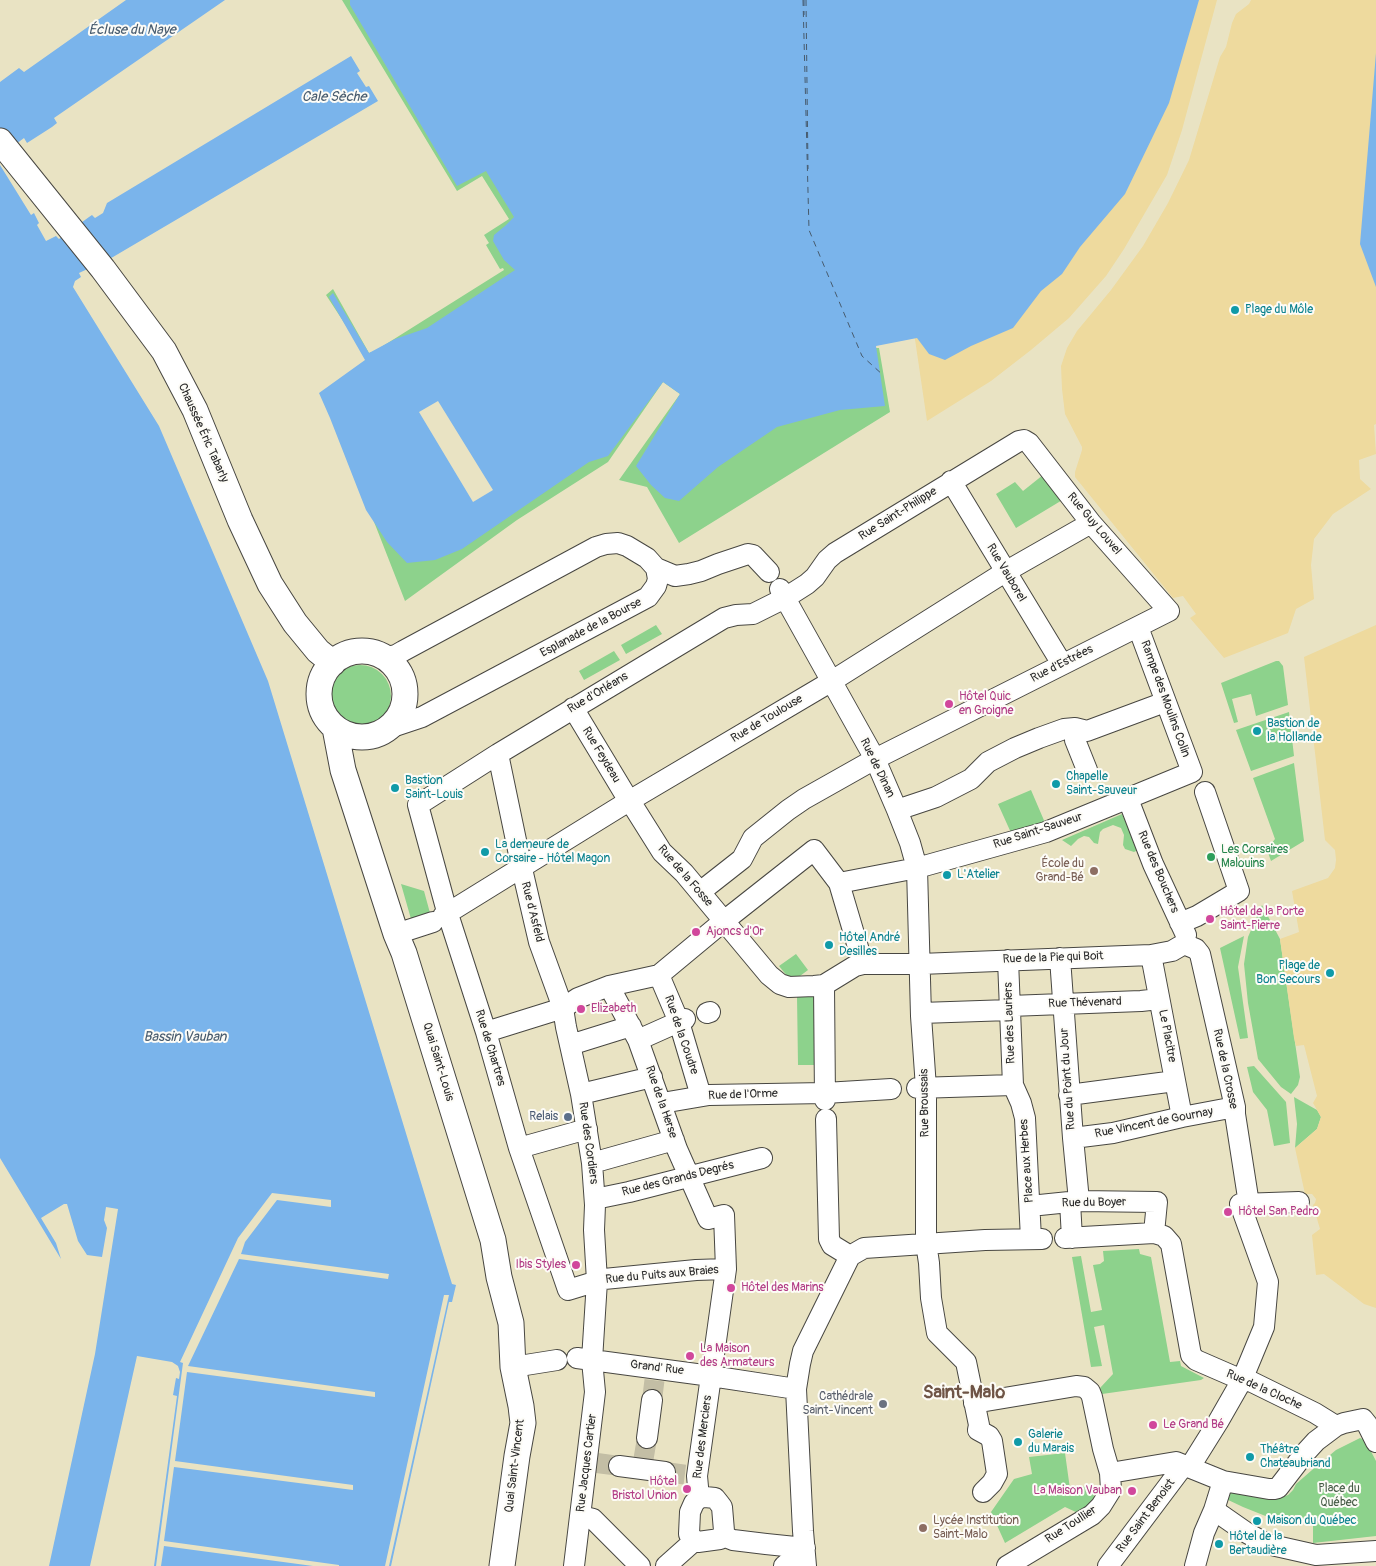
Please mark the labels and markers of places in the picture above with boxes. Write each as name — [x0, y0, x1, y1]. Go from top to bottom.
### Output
place label: Plage du Môle — [1245, 303, 1313, 317]
marker: Plage du Môle — [1229, 304, 1241, 316]
place label: Hôtel Quic en Groigne — [959, 690, 1013, 718]
marker: Hôtel Quic en Groigne — [943, 698, 955, 710]
place label: Bastion de la Hollande — [1267, 717, 1322, 745]
marker: Bastion de la Hollande — [1251, 725, 1263, 737]
place label: Chapelle Saint-Sauveur — [1066, 770, 1137, 798]
place label: Bastion Saint-Louis — [405, 774, 463, 802]
marker: Chapelle Saint-Sauveur — [1050, 778, 1062, 790]
marker: Bastion Saint-Louis — [389, 782, 401, 794]
place label: La demeure de Corsaire - Hôtel Magon — [495, 838, 610, 866]
place label: Les Corsaires Malouins — [1221, 843, 1288, 871]
marker: La demeure de Corsaire - Hôtel Magon — [479, 846, 491, 858]
marker: Les Corsaires Malouins — [1205, 851, 1217, 863]
place label: École du Grand-Bé — [1036, 857, 1084, 885]
marker: École du Grand-Bé — [1088, 865, 1100, 877]
place label: L'Atelier — [957, 868, 1000, 882]
marker: L'Atelier — [941, 869, 953, 881]
place label: Hôtel de la Porte Saint-Pierre — [1220, 905, 1304, 933]
marker: Hôtel de la Porte Saint-Pierre — [1204, 913, 1216, 925]
place label: Ajoncs d'Or — [706, 925, 764, 939]
marker: Ajoncs d'Or — [690, 926, 702, 938]
place label: Hôtel André Desilles — [839, 931, 900, 959]
marker: Hôtel André Desilles — [823, 939, 835, 951]
place label: Plage de Bon Secours — [1256, 959, 1320, 987]
marker: Plage de Bon Secours — [1324, 967, 1336, 979]
place label: Elizabeth — [591, 1002, 636, 1016]
marker: Elizabeth — [575, 1003, 587, 1015]
place label: Relais — [529, 1110, 558, 1124]
marker: Relais — [562, 1111, 574, 1123]
place label: Hôtel San Pedro — [1238, 1205, 1319, 1219]
marker: Hôtel San Pedro — [1222, 1206, 1234, 1218]
place label: Ibis Styles — [516, 1258, 566, 1272]
marker: Ibis Styles — [570, 1259, 582, 1271]
place label: Hôtel des Marins — [741, 1281, 824, 1295]
marker: Hôtel des Marins — [725, 1282, 737, 1294]
place label: La Maison des Armateurs — [700, 1342, 774, 1370]
marker: La Maison des Armateurs — [684, 1350, 696, 1362]
place label: Cathédrale Saint-Vincent — [803, 1390, 873, 1418]
marker: Cathédrale Saint-Vincent — [877, 1398, 889, 1410]
place label: Le Grand Bé — [1163, 1418, 1224, 1432]
marker: Le Grand Bé — [1147, 1419, 1159, 1431]
place label: Galerie du Marais — [1028, 1428, 1074, 1456]
marker: Galerie du Marais — [1012, 1436, 1024, 1448]
place label: Théâtre Chateaubriand — [1260, 1443, 1331, 1471]
marker: Théâtre Chateaubriand — [1244, 1451, 1256, 1463]
place label: Hôtel Bristol Union — [612, 1475, 677, 1503]
marker: Hôtel Bristol Union — [681, 1483, 693, 1495]
place label: La Maison Vauban — [1033, 1484, 1122, 1498]
marker: La Maison Vauban — [1126, 1485, 1138, 1497]
place label: Lycée Institution Saint-Malo — [933, 1514, 1019, 1542]
place label: Maison du Québec — [1267, 1514, 1357, 1528]
marker: Maison du Québec — [1251, 1515, 1263, 1527]
marker: Lycée Institution Saint-Malo — [917, 1522, 929, 1534]
place label: Hôtel de la Bertaudière — [1229, 1530, 1287, 1558]
marker: Hôtel de la Bertaudière — [1213, 1538, 1225, 1550]

